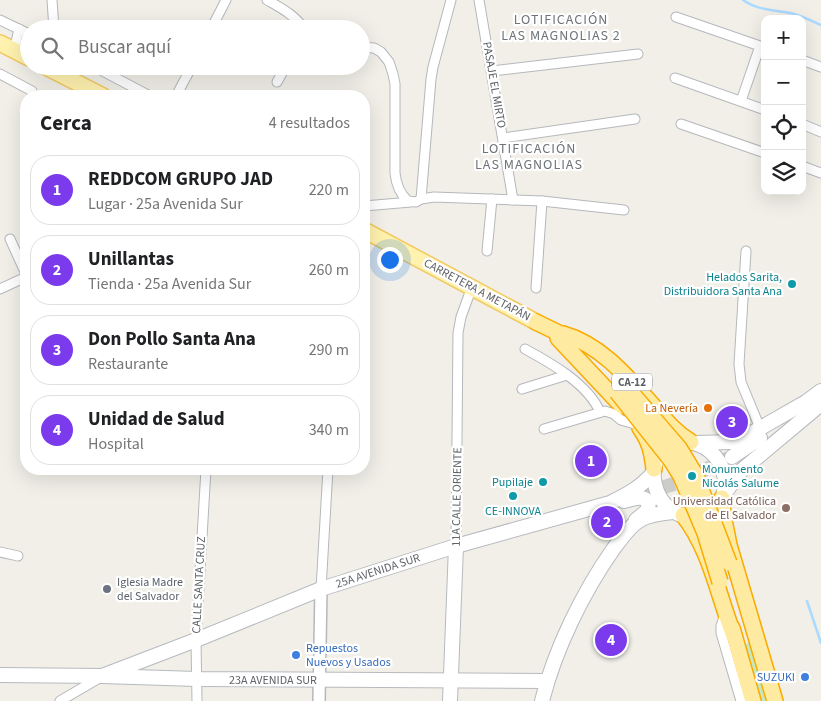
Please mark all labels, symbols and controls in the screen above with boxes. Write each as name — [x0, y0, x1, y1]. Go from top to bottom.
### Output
district label: LOTIFICACIÓN LAS MAGNOLIAS 2 — [501, 10, 621, 46]
map controls — [761, 15, 806, 195]
button: + — [761, 15, 806, 60]
search box — [20, 20, 370, 75]
icon: search — [38, 34, 66, 62]
text: Buscar aquí — [78, 34, 171, 61]
street label: PASAJE EL MIRTO — [478, 41, 510, 130]
button: − — [761, 60, 806, 105]
button: locate — [761, 105, 806, 150]
text: Cerca — [40, 108, 92, 138]
text: 4 resultados — [269, 112, 350, 134]
district label: LOTIFICACIÓN LAS MAGNOLIAS — [475, 139, 583, 175]
button: layers — [761, 150, 806, 195]
text: REDDCOM GRUPO JAD — [88, 166, 273, 193]
text: 1 — [53, 179, 61, 201]
text: 220 m — [309, 179, 349, 201]
text: Lugar · 25a Avenida Sur — [88, 193, 243, 215]
text: Unillantas — [88, 246, 174, 273]
your location — [377, 247, 403, 273]
street label: CARRETERA A METAPÁN — [421, 255, 533, 325]
text: 2 — [53, 259, 61, 281]
text: 260 m — [309, 259, 349, 281]
place label: Helados Sarita, Distribuidora Santa Ana — [664, 269, 782, 300]
text: Tienda · 25a Avenida Sur — [88, 273, 251, 295]
marker: Helados Sarita, Distribuidora Santa Ana — [786, 278, 798, 290]
text: Don Pollo Santa Ana — [88, 326, 256, 353]
text: 3 — [53, 339, 61, 361]
text: 290 m — [309, 339, 349, 361]
text: Restaurante — [88, 353, 168, 375]
road number: CA-12 — [612, 374, 652, 391]
place label: La Nevería — [645, 400, 698, 417]
marker: La Nevería — [702, 402, 714, 414]
pin: 3 — [716, 403, 748, 441]
text: Unidad de Salud — [88, 406, 225, 433]
text: 4 — [53, 419, 61, 441]
text: 340 m — [309, 419, 349, 441]
text: Hospital — [88, 433, 144, 455]
pin: 1 — [575, 442, 607, 480]
street label: 11A CALLE ORIENTE — [448, 447, 466, 547]
place label: Monumento Nicolás Salume — [702, 461, 779, 492]
marker: Monumento Nicolás Salume — [686, 470, 698, 482]
place label: Pupilaje — [492, 474, 533, 491]
marker: Pupilaje — [537, 476, 549, 488]
marker: CE-INNOVA — [507, 490, 519, 502]
place label: Universidad Católica de El Salvador — [673, 493, 777, 524]
marker: Universidad Católica de El Salvador — [780, 502, 792, 514]
place label: CE-INNOVA — [485, 503, 541, 520]
pin: 2 — [591, 503, 623, 541]
street label: CALLE SANTA CRUZ — [188, 536, 210, 634]
street label: 25A AVENIDA SUR — [334, 549, 423, 593]
place label: Iglesia Madre del Salvador — [117, 574, 183, 605]
marker: Iglesia Madre del Salvador — [101, 583, 113, 595]
pin: 4 — [595, 621, 627, 659]
place label: Repuestos Nuevos y Usados — [306, 640, 391, 671]
marker: Repuestos Nuevos y Usados — [290, 649, 302, 661]
place label: SUZUKI — [757, 669, 795, 686]
marker: SUZUKI — [799, 671, 811, 683]
street label: 23A AVENIDA SUR — [229, 672, 317, 689]

